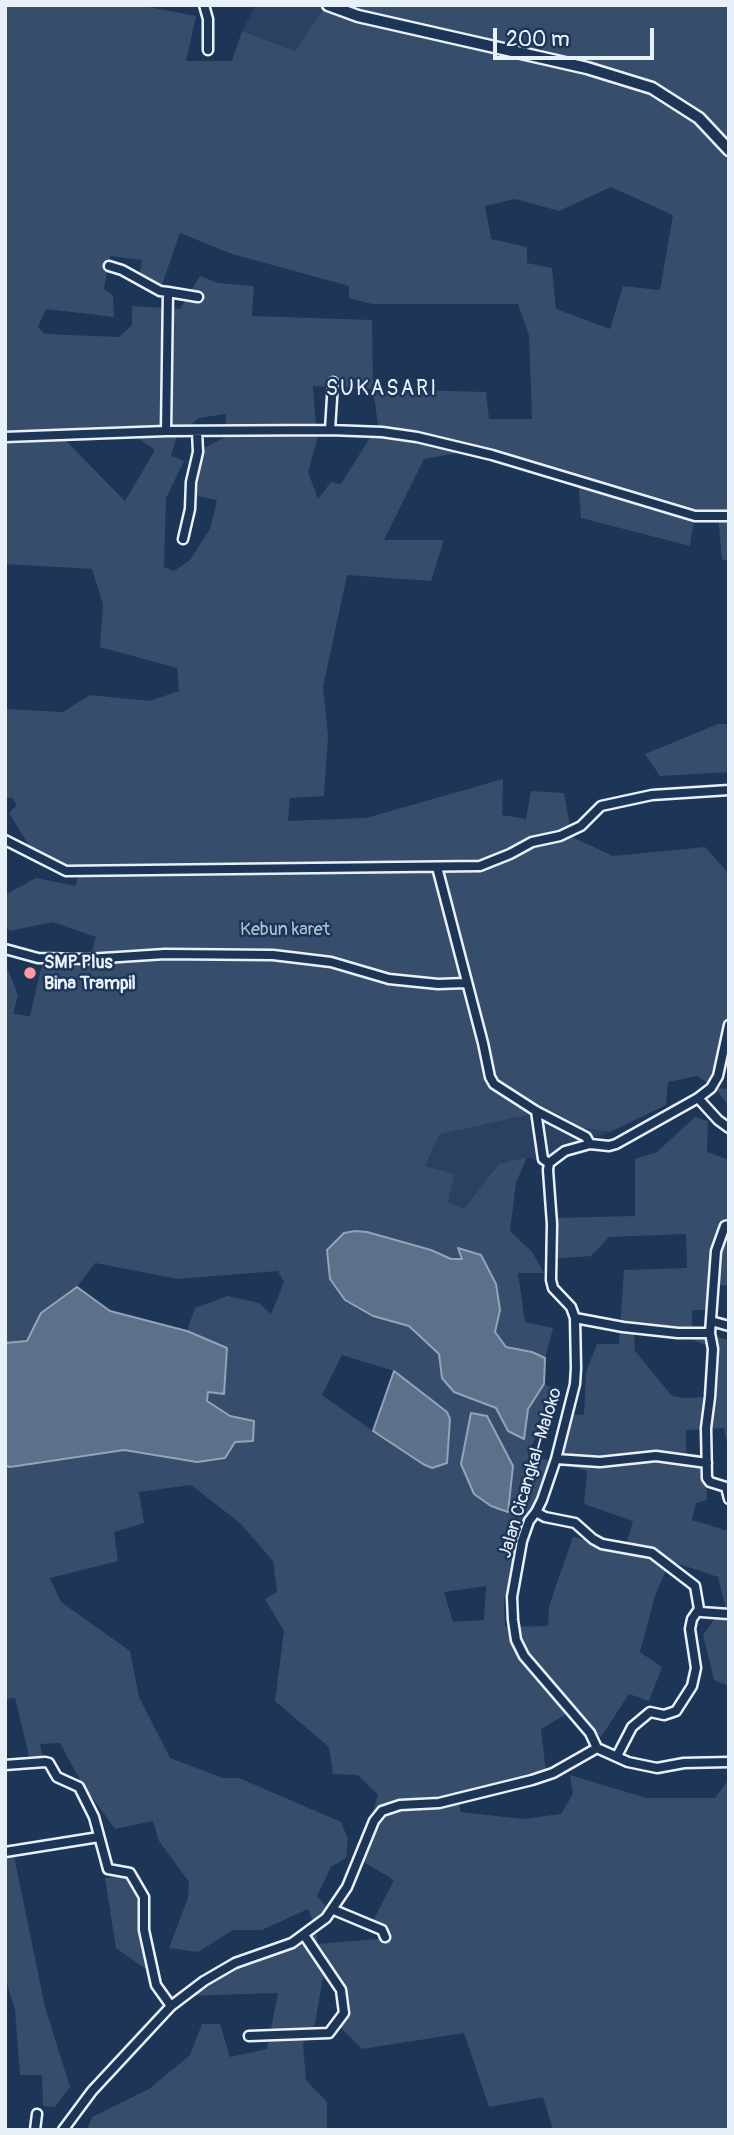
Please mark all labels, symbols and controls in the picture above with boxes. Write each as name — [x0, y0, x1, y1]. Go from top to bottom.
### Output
scale bar — [496, 14, 657, 58]
text: 200 m — [506, 26, 570, 53]
district label: SUKASARI — [327, 377, 437, 403]
park label: Kebun karet — [240, 919, 330, 941]
place label: SMP Plus Bina Trampil — [44, 952, 136, 995]
marker: SMP Plus Bina Trampil — [22, 965, 38, 981]
street label: Jalan Cicangkal–Maloko — [495, 1385, 567, 1561]

